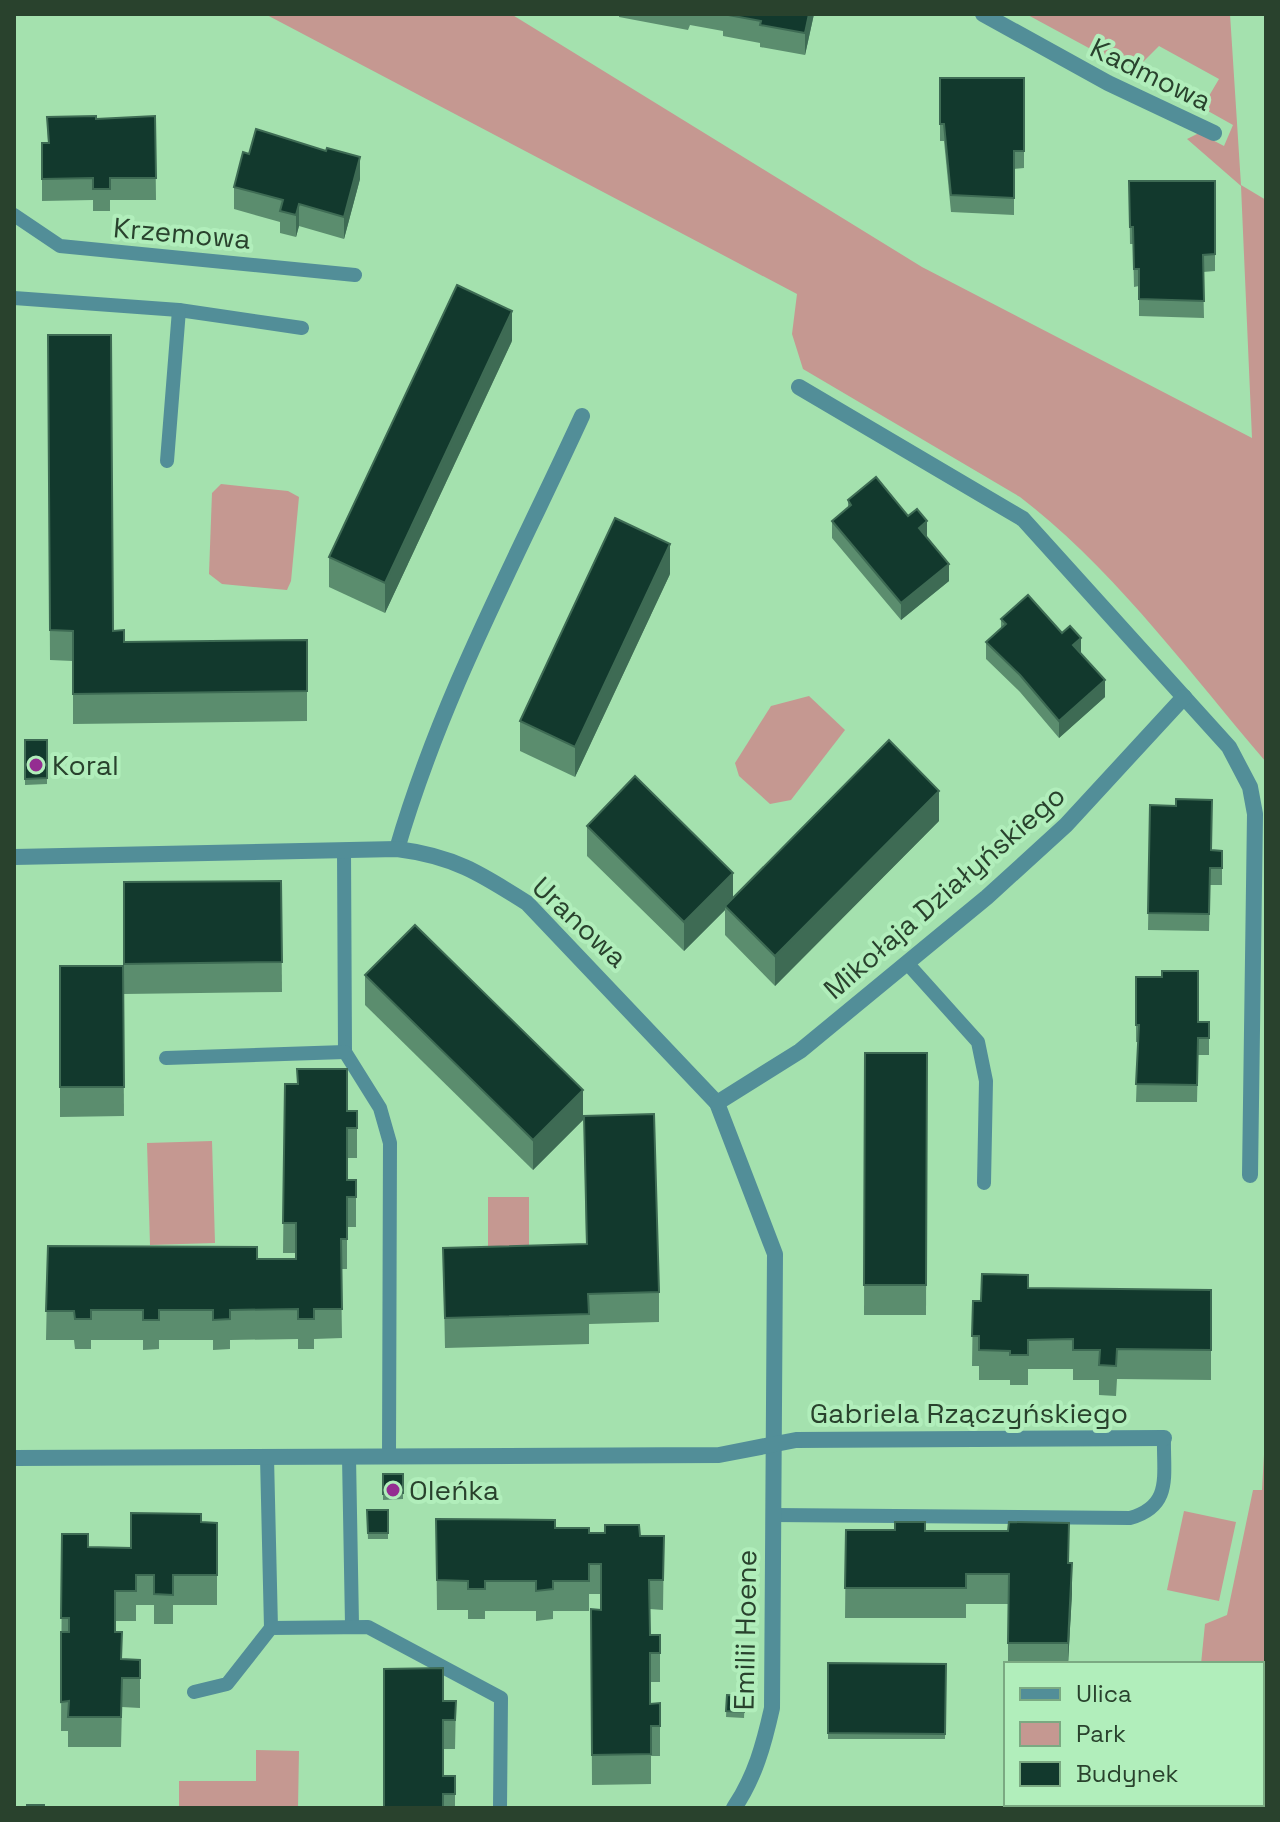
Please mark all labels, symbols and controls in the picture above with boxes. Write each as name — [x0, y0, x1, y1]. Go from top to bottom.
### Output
street label: Kadmowa — [1085, 29, 1217, 119]
street label: Krzemowa — [112, 209, 252, 257]
place label: Koral — [52, 747, 119, 783]
marker: Koral — [27, 756, 45, 774]
street label: Mikołaja Działyńskiego — [816, 777, 1072, 1007]
street label: Uranowa — [525, 869, 635, 975]
street label: Gabriela Rzączyńskiego — [810, 1395, 1128, 1431]
place label: Oleńka — [409, 1472, 499, 1508]
marker: Oleńka — [384, 1481, 402, 1499]
street label: Emilii Hoene — [726, 1549, 764, 1711]
legend — [1004, 1662, 1264, 1806]
text: Ulica — [1076, 1678, 1132, 1709]
text: Park — [1076, 1718, 1126, 1749]
text: Budynek — [1076, 1758, 1179, 1789]

